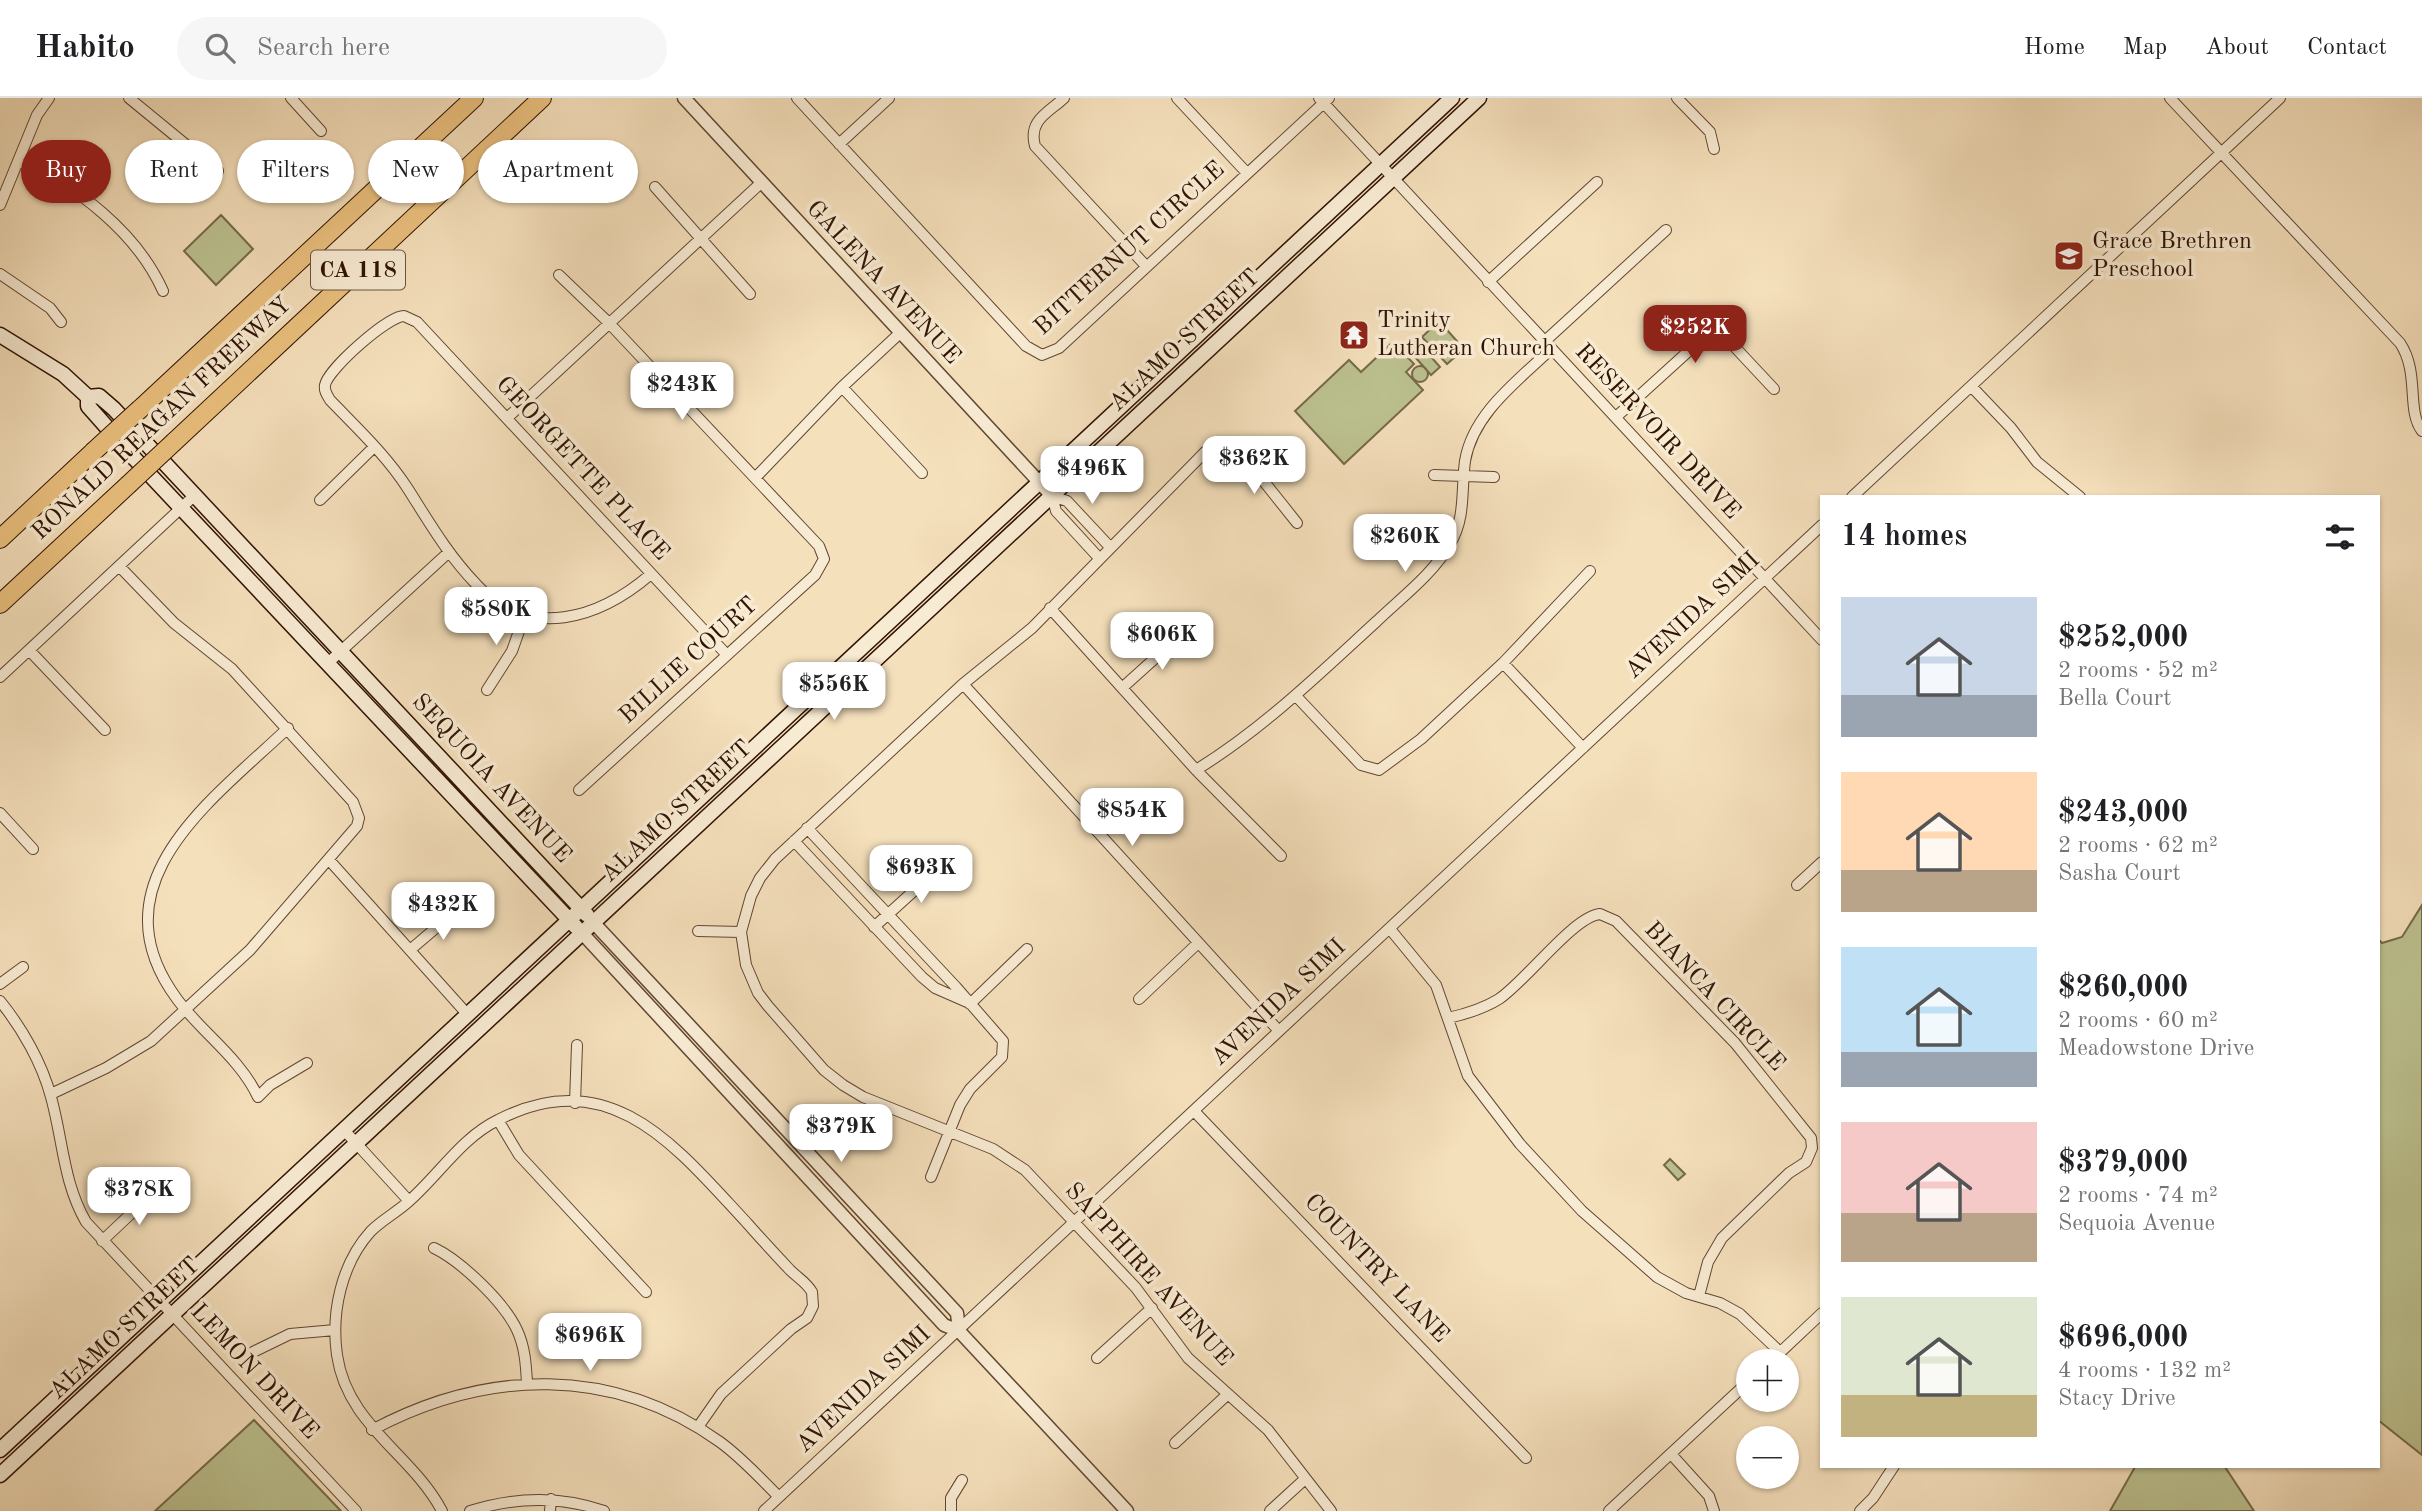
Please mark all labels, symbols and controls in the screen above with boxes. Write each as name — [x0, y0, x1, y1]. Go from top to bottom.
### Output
search box — [177, 17, 667, 80]
icon: search — [201, 29, 239, 67]
text: Habito — [35, 32, 135, 65]
text: Search here — [257, 35, 390, 61]
text: Home — [2024, 36, 2085, 60]
text: Map — [2123, 36, 2167, 60]
text: About — [2205, 36, 2269, 60]
text: Contact — [2307, 36, 2387, 60]
chip: Buy — [21, 140, 111, 203]
chip: Rent — [125, 140, 223, 203]
chip: Filters — [237, 140, 354, 203]
chip: New — [368, 140, 464, 203]
chip: Apartment — [478, 140, 638, 203]
street label: BITTERNUT CIRCLE — [1030, 158, 1230, 340]
street label: GALENA AVENUE — [801, 197, 965, 369]
place label: Grace Brethren Preschool — [2092, 230, 2252, 282]
school or university icon: Grace Brethren Preschool — [2052, 239, 2086, 273]
road number: CA 118 — [311, 251, 405, 290]
street label: ALAMO STREET — [1105, 265, 1265, 417]
street label: RONALD REAGAN FREEWAY — [28, 293, 296, 545]
pin: $252K — [1646, 306, 1744, 365]
place label: Trinity Lutheran Church — [1377, 309, 1555, 361]
text: $252K — [1659, 316, 1731, 339]
temple icon: Trinity Lutheran Church — [1337, 318, 1371, 352]
street label: RESERVOIR DRIVE — [1570, 340, 1744, 524]
pin: $243K — [633, 362, 731, 422]
street label: GEORGETTE PLACE — [491, 373, 673, 565]
text: $243K — [646, 373, 718, 396]
pin: $362K — [1205, 436, 1303, 496]
pin: $496K — [1043, 446, 1141, 506]
text: $362K — [1218, 447, 1290, 470]
text: $496K — [1056, 457, 1128, 480]
pin: $260K — [1356, 514, 1454, 574]
icon: filters — [2321, 518, 2359, 556]
text: 14 homes — [1841, 522, 1967, 552]
text: $260K — [1369, 525, 1441, 548]
street label: AVENIDA SIMI — [1621, 548, 1765, 684]
pin: $580K — [447, 588, 545, 647]
street label: BILLIE COURT — [616, 593, 762, 729]
text: $580K — [460, 598, 532, 621]
pin: $606K — [1113, 612, 1211, 672]
text: $606K — [1126, 623, 1198, 646]
text: $252,000 — [2058, 623, 2188, 653]
icon: home — [1897, 625, 1981, 709]
text: 2 rooms · 52 m² — [2058, 659, 2218, 682]
pin: $556K — [785, 662, 883, 722]
text: $556K — [798, 673, 870, 696]
text: Bella Court — [2058, 687, 2171, 710]
street label: SEQUOIA AVENUE — [407, 690, 575, 868]
street label: ALAMO STREET — [597, 736, 757, 888]
pin: $854K — [1083, 788, 1181, 848]
text: $243,000 — [2058, 798, 2188, 828]
text: $854K — [1096, 799, 1168, 822]
icon: home — [1897, 800, 1981, 884]
text: 2 rooms · 62 m² — [2058, 834, 2218, 857]
pin: $693K — [872, 846, 970, 905]
text: $693K — [885, 856, 957, 879]
text: Sasha Court — [2058, 862, 2181, 885]
pin: $432K — [394, 882, 492, 942]
text: $432K — [407, 893, 479, 916]
street label: BIANCA CIRCLE — [1639, 918, 1789, 1076]
street label: AVENIDA SIMI — [1207, 935, 1351, 1071]
text: $260,000 — [2058, 973, 2188, 1003]
icon: home — [1897, 975, 1981, 1059]
text: 2 rooms · 60 m² — [2058, 1009, 2218, 1032]
text: Meadowstone Drive — [2058, 1037, 2254, 1060]
pin: $379K — [792, 1104, 890, 1164]
text: $379K — [805, 1115, 877, 1138]
text: $379,000 — [2058, 1148, 2188, 1178]
icon: home — [1897, 1150, 1981, 1234]
pin: $378K — [90, 1168, 188, 1227]
text: $378K — [103, 1178, 175, 1201]
street label: SAPPHIRE AVENUE — [1060, 1179, 1236, 1371]
text: 2 rooms · 74 m² — [2058, 1184, 2218, 1207]
street label: COUNTRY LANE — [1299, 1190, 1453, 1348]
text: Sequoia Avenue — [2058, 1212, 2215, 1235]
street label: ALAMO STREET — [45, 1253, 205, 1405]
street label: LEMON DRIVE — [185, 1300, 323, 1444]
pin: $696K — [541, 1314, 639, 1373]
street label: AVENIDA SIMI — [792, 1322, 936, 1458]
text: $696,000 — [2058, 1323, 2188, 1353]
text: $696K — [554, 1324, 626, 1347]
icon: home — [1897, 1325, 1981, 1409]
map controls — [1736, 1349, 1799, 1489]
button: + — [1736, 1349, 1799, 1412]
text: 4 rooms · 132 m² — [2058, 1359, 2231, 1382]
text: Stacy Drive — [2058, 1387, 2176, 1410]
button: − — [1736, 1426, 1799, 1489]

